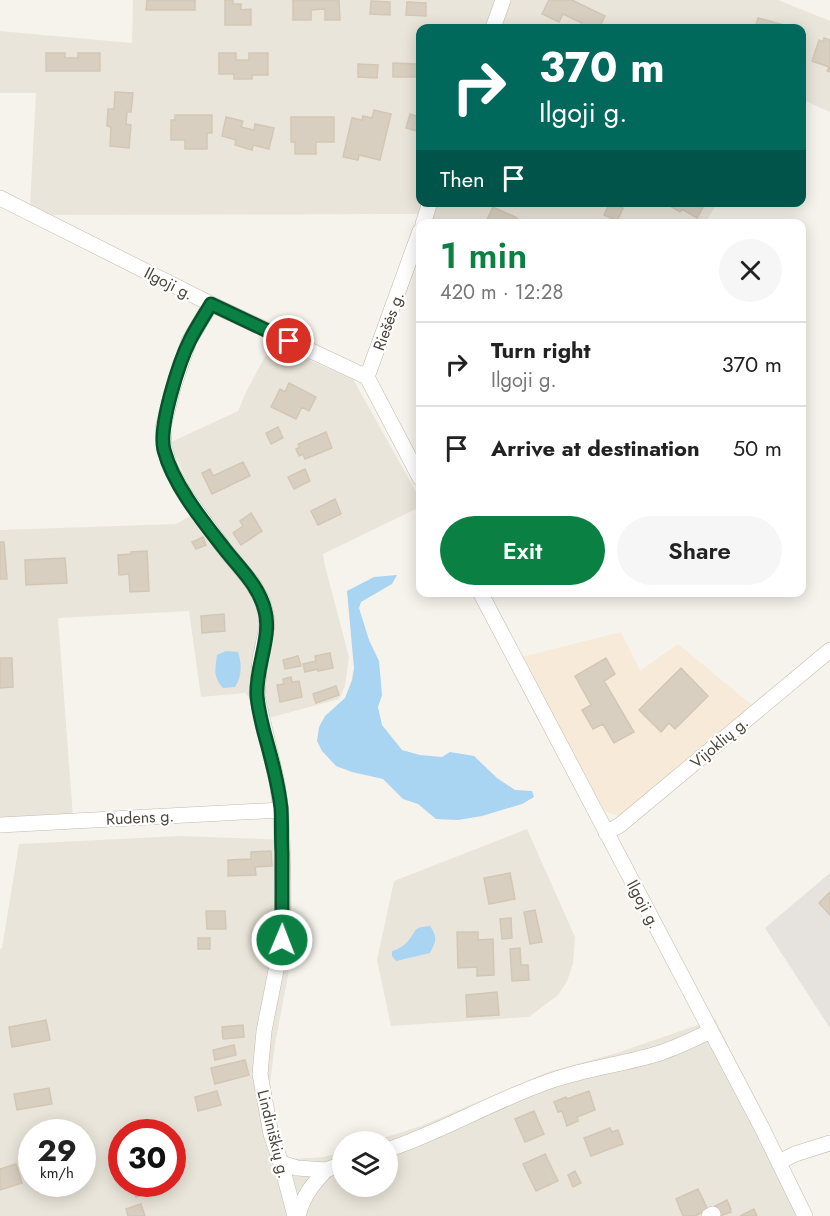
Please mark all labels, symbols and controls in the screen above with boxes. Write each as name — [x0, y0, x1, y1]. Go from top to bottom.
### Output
text: 370 m — [539, 37, 665, 98]
icon: right — [440, 48, 518, 126]
text: Ilgoji g. — [539, 93, 627, 132]
icon: arrive — [497, 162, 530, 195]
text: Then — [440, 163, 485, 195]
text: 1 min — [440, 229, 527, 281]
button: close — [719, 239, 782, 302]
street label: Ilgoji g. — [140, 261, 197, 306]
text: 420 m · 12:28 — [440, 278, 563, 307]
street label: Riešės g. — [367, 288, 410, 354]
pin — [263, 315, 314, 366]
icon: arrive — [272, 324, 305, 357]
text: Turn right — [491, 334, 591, 366]
icon: right — [440, 348, 473, 381]
text: 370 m — [722, 348, 782, 380]
text: Ilgoji g. — [491, 366, 556, 395]
icon: arrive — [440, 432, 473, 465]
text: Arrive at destination — [491, 432, 700, 464]
text: 50 m — [733, 432, 782, 464]
button: Exit — [440, 516, 605, 585]
button: Share — [617, 516, 782, 585]
street label: Vijoklių g. — [685, 711, 753, 774]
street label: Rudens g. — [105, 804, 175, 831]
street label: Ilgoji g. — [621, 876, 666, 933]
position arrow — [250, 908, 314, 972]
street label: Lindiniškių g. — [251, 1087, 296, 1181]
speed limit sign: 30 — [108, 1119, 186, 1197]
text: 29 — [37, 1129, 77, 1172]
map controls — [332, 1131, 398, 1197]
button: layers — [332, 1131, 398, 1197]
text: km/h — [40, 1162, 74, 1184]

